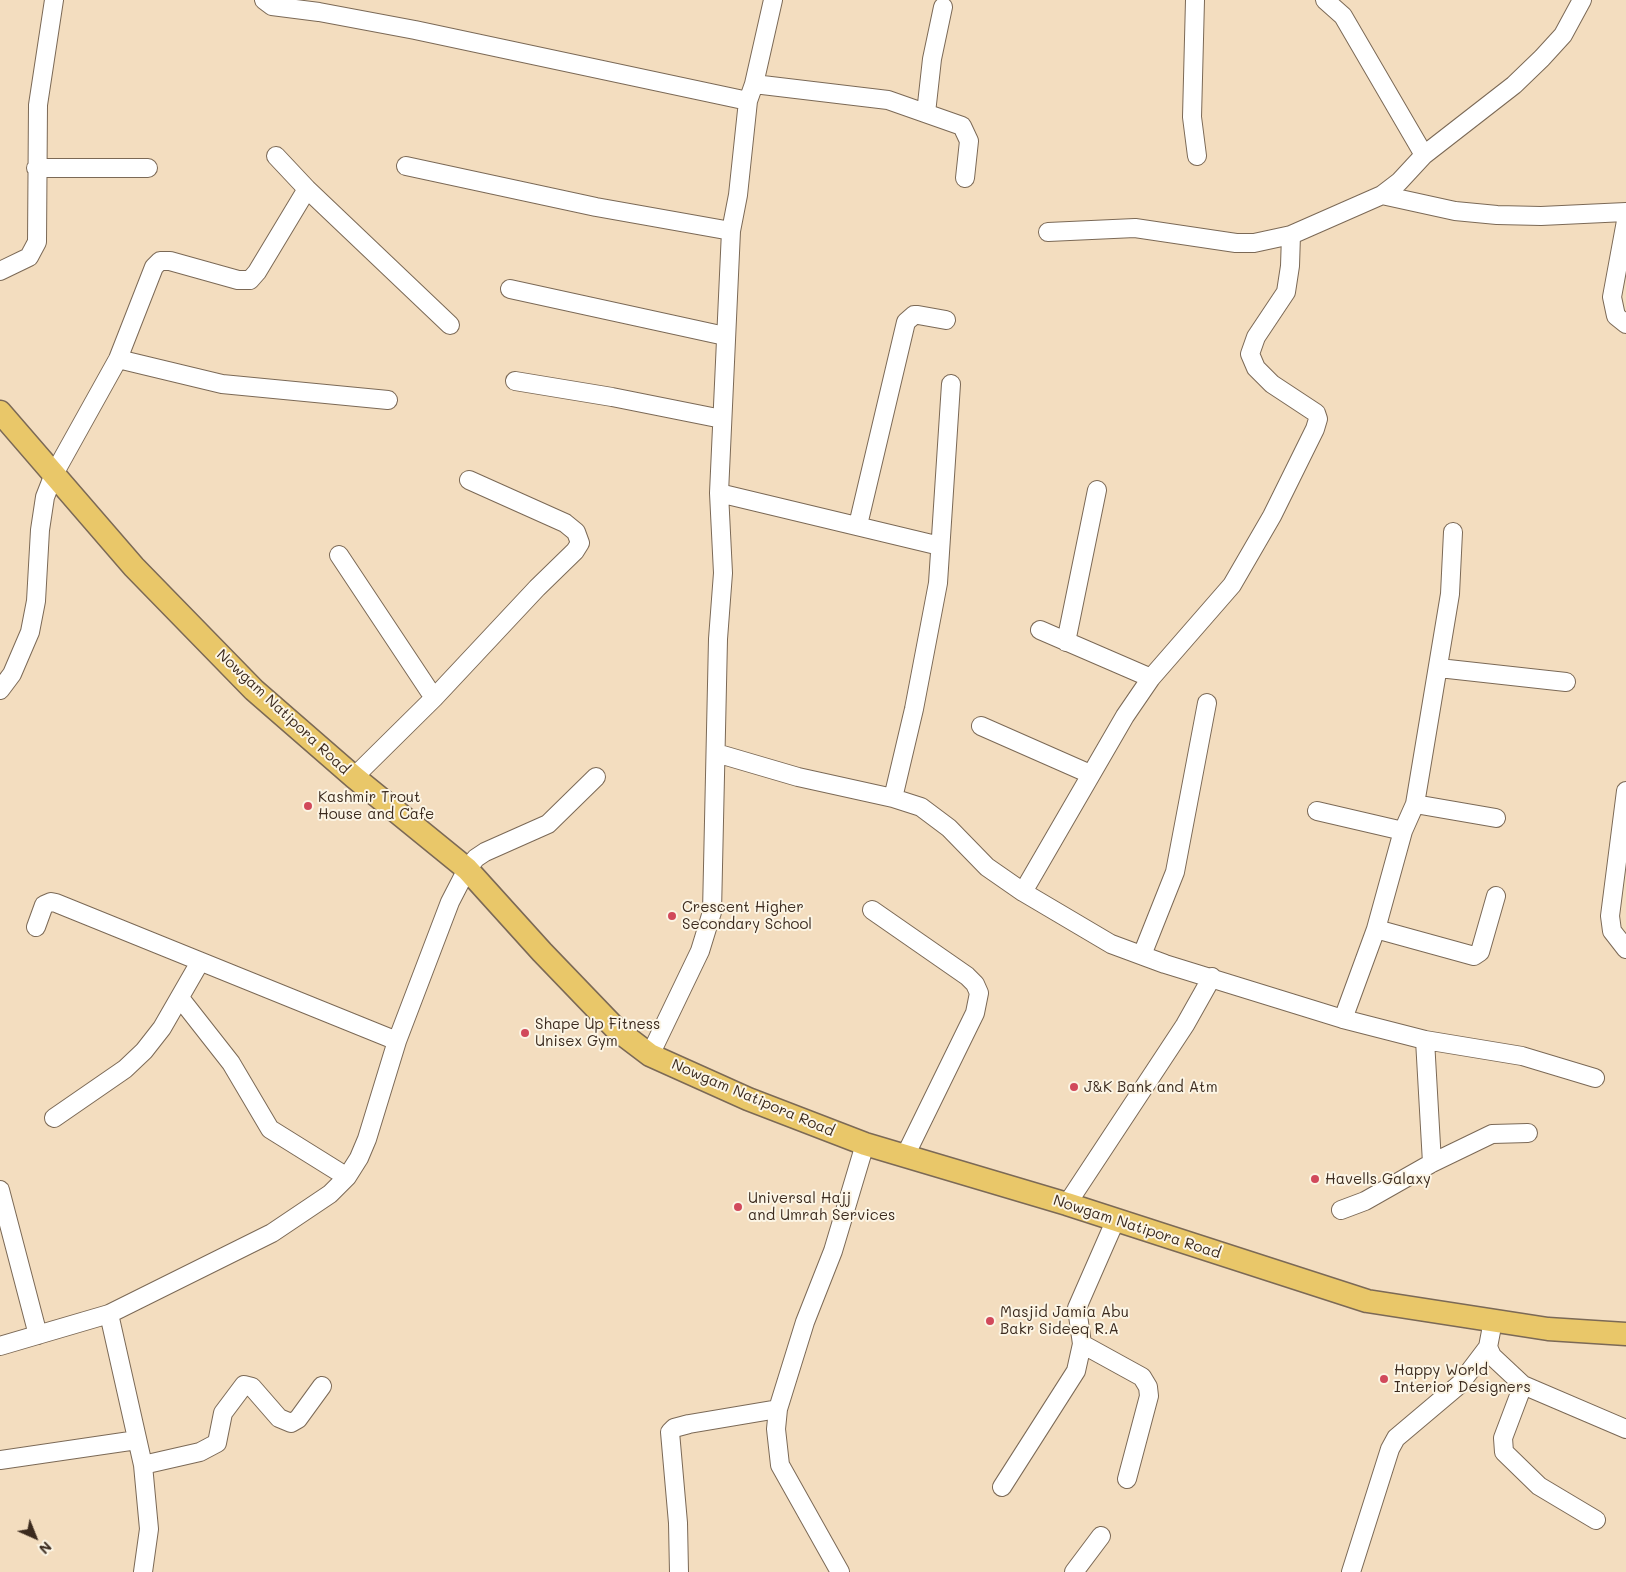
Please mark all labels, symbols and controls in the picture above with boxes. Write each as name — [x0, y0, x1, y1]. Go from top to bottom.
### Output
street label: Nowgam Natipora Road — [213, 646, 353, 778]
place label: Kashmir Trout House and Cafe — [318, 788, 434, 823]
marker: Kashmir Trout House and Cafe — [302, 800, 314, 812]
place label: Crescent Higher Secondary School — [682, 898, 812, 933]
marker: Crescent Higher Secondary School — [666, 910, 678, 922]
place label: Shape Up Fitness Unisex Gym — [535, 1015, 660, 1050]
marker: Shape Up Fitness Unisex Gym — [519, 1027, 531, 1039]
street label: Nowgam Natipora Road — [669, 1055, 837, 1141]
place label: J&K Bank and Atm — [1084, 1078, 1218, 1096]
marker: J&K Bank and Atm — [1068, 1081, 1080, 1093]
place label: Havells Galaxy — [1325, 1170, 1431, 1188]
marker: Havells Galaxy — [1309, 1173, 1321, 1185]
place label: Universal Hajj and Umrah Services — [748, 1189, 895, 1224]
street label: Nowgam Natipora Road — [1051, 1191, 1223, 1263]
marker: Universal Hajj and Umrah Services — [732, 1201, 744, 1213]
place label: Masjid Jamia Abu Bakr Sideeq R.A — [1000, 1303, 1129, 1338]
marker: Masjid Jamia Abu Bakr Sideeq R.A — [984, 1315, 996, 1327]
place label: Happy World Interior Designers — [1394, 1361, 1531, 1396]
marker: Happy World Interior Designers — [1378, 1373, 1390, 1385]
north arrow — [10, 1512, 60, 1562]
text: N — [35, 1538, 56, 1559]

